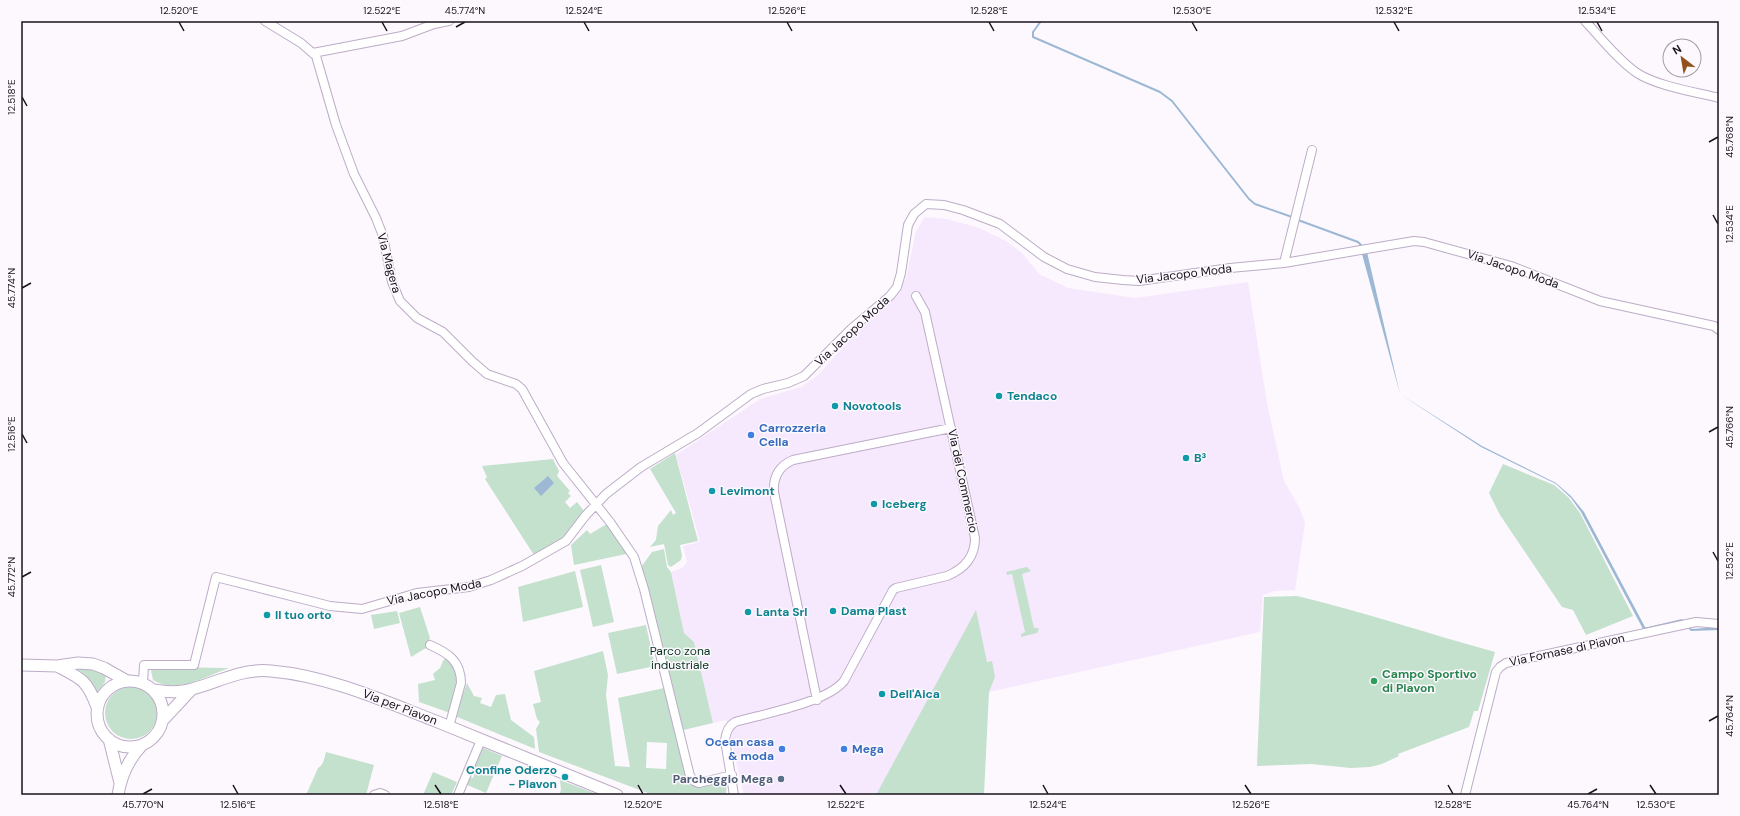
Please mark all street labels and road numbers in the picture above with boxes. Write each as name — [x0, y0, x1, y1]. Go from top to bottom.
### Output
street label: Via Magera — [373, 231, 405, 295]
street label: Via Jacopo Moda — [1465, 246, 1561, 292]
street label: Via Jacopo Moda — [1135, 260, 1233, 288]
street label: Via Jacopo Moda — [811, 292, 893, 370]
street label: Via del Commercio — [944, 428, 982, 534]
street label: Via Jacopo Moda — [385, 575, 483, 609]
street label: Via Fornase di Piavon — [1508, 630, 1626, 670]
street label: Via per Piavon — [360, 685, 440, 729]

